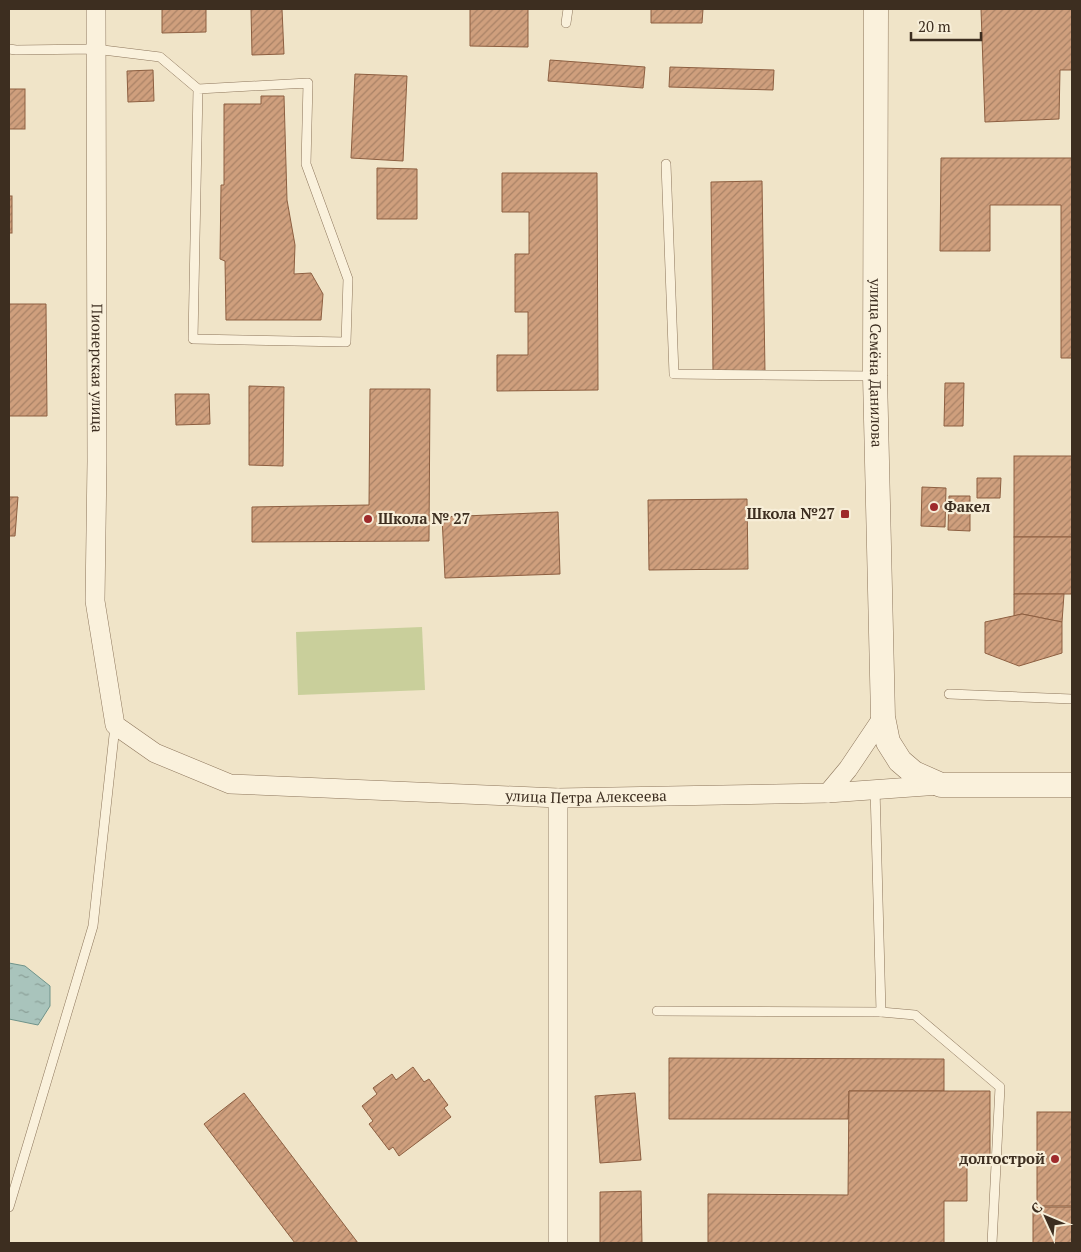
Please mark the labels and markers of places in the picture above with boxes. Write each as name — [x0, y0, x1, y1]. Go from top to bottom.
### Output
place label: Факел — [944, 496, 990, 516]
marker: Факел — [928, 501, 940, 513]
place label: Школа №27 — [747, 503, 835, 523]
place label: Школа № 27 — [378, 508, 470, 528]
marker: Школа №27 — [839, 508, 851, 520]
marker: Школа № 27 — [362, 513, 374, 525]
place label: долгострой — [959, 1148, 1045, 1168]
marker: долгострой — [1049, 1153, 1061, 1165]

